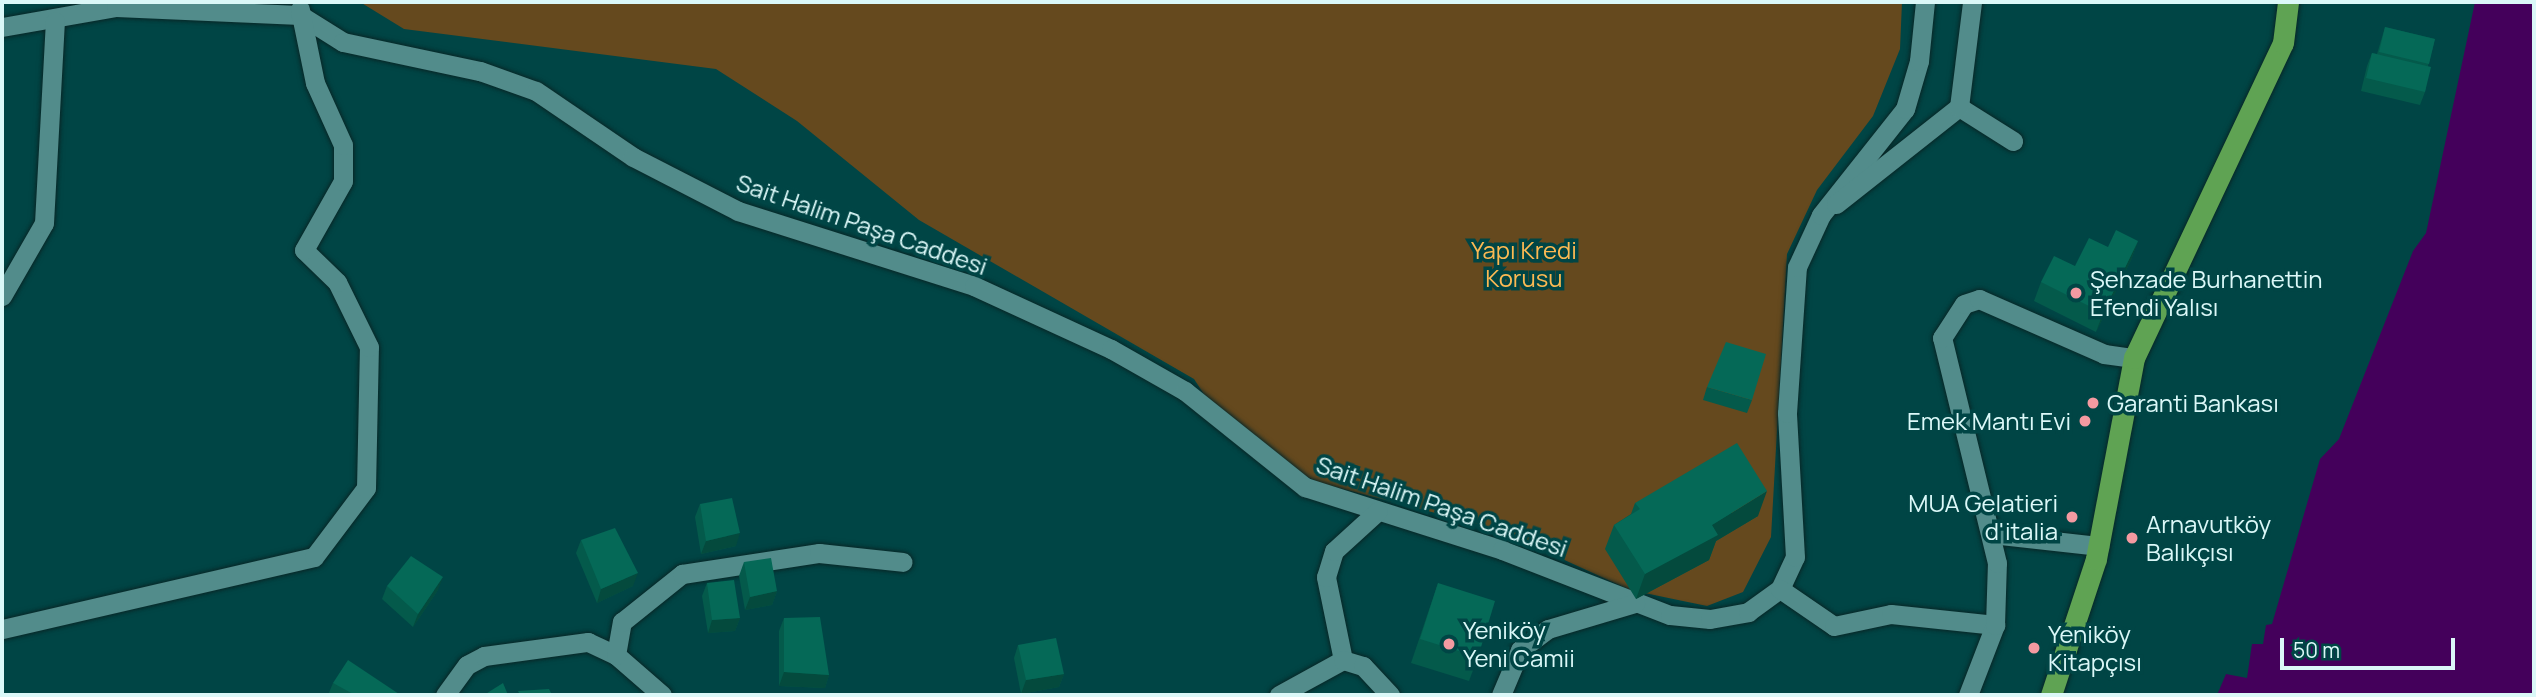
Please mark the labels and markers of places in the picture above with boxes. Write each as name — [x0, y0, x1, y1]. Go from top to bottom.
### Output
place label: Şehzade Burhanettin Efendi Yalısı — [2090, 265, 2323, 321]
marker: Şehzade Burhanettin Efendi Yalısı — [2068, 285, 2084, 301]
place label: Garanti Bankası — [2107, 389, 2279, 417]
marker: Garanti Bankası — [2085, 395, 2101, 411]
place label: Emek Mantı Evi — [1907, 407, 2071, 435]
marker: Emek Mantı Evi — [2077, 413, 2093, 429]
place label: MUA Gelatieri d'italia — [1908, 489, 2058, 545]
marker: MUA Gelatieri d'italia — [2064, 509, 2080, 525]
place label: Arnavutköy Balıkçısı — [2146, 510, 2271, 566]
marker: Arnavutköy Balıkçısı — [2124, 530, 2140, 546]
place label: Yeniköy Yeni Camii — [1463, 616, 1575, 672]
place label: Yeniköy Kitapçısı — [2048, 620, 2142, 676]
marker: Yeniköy Yeni Camii — [1441, 636, 1457, 652]
marker: Yeniköy Kitapçısı — [2026, 640, 2042, 656]

